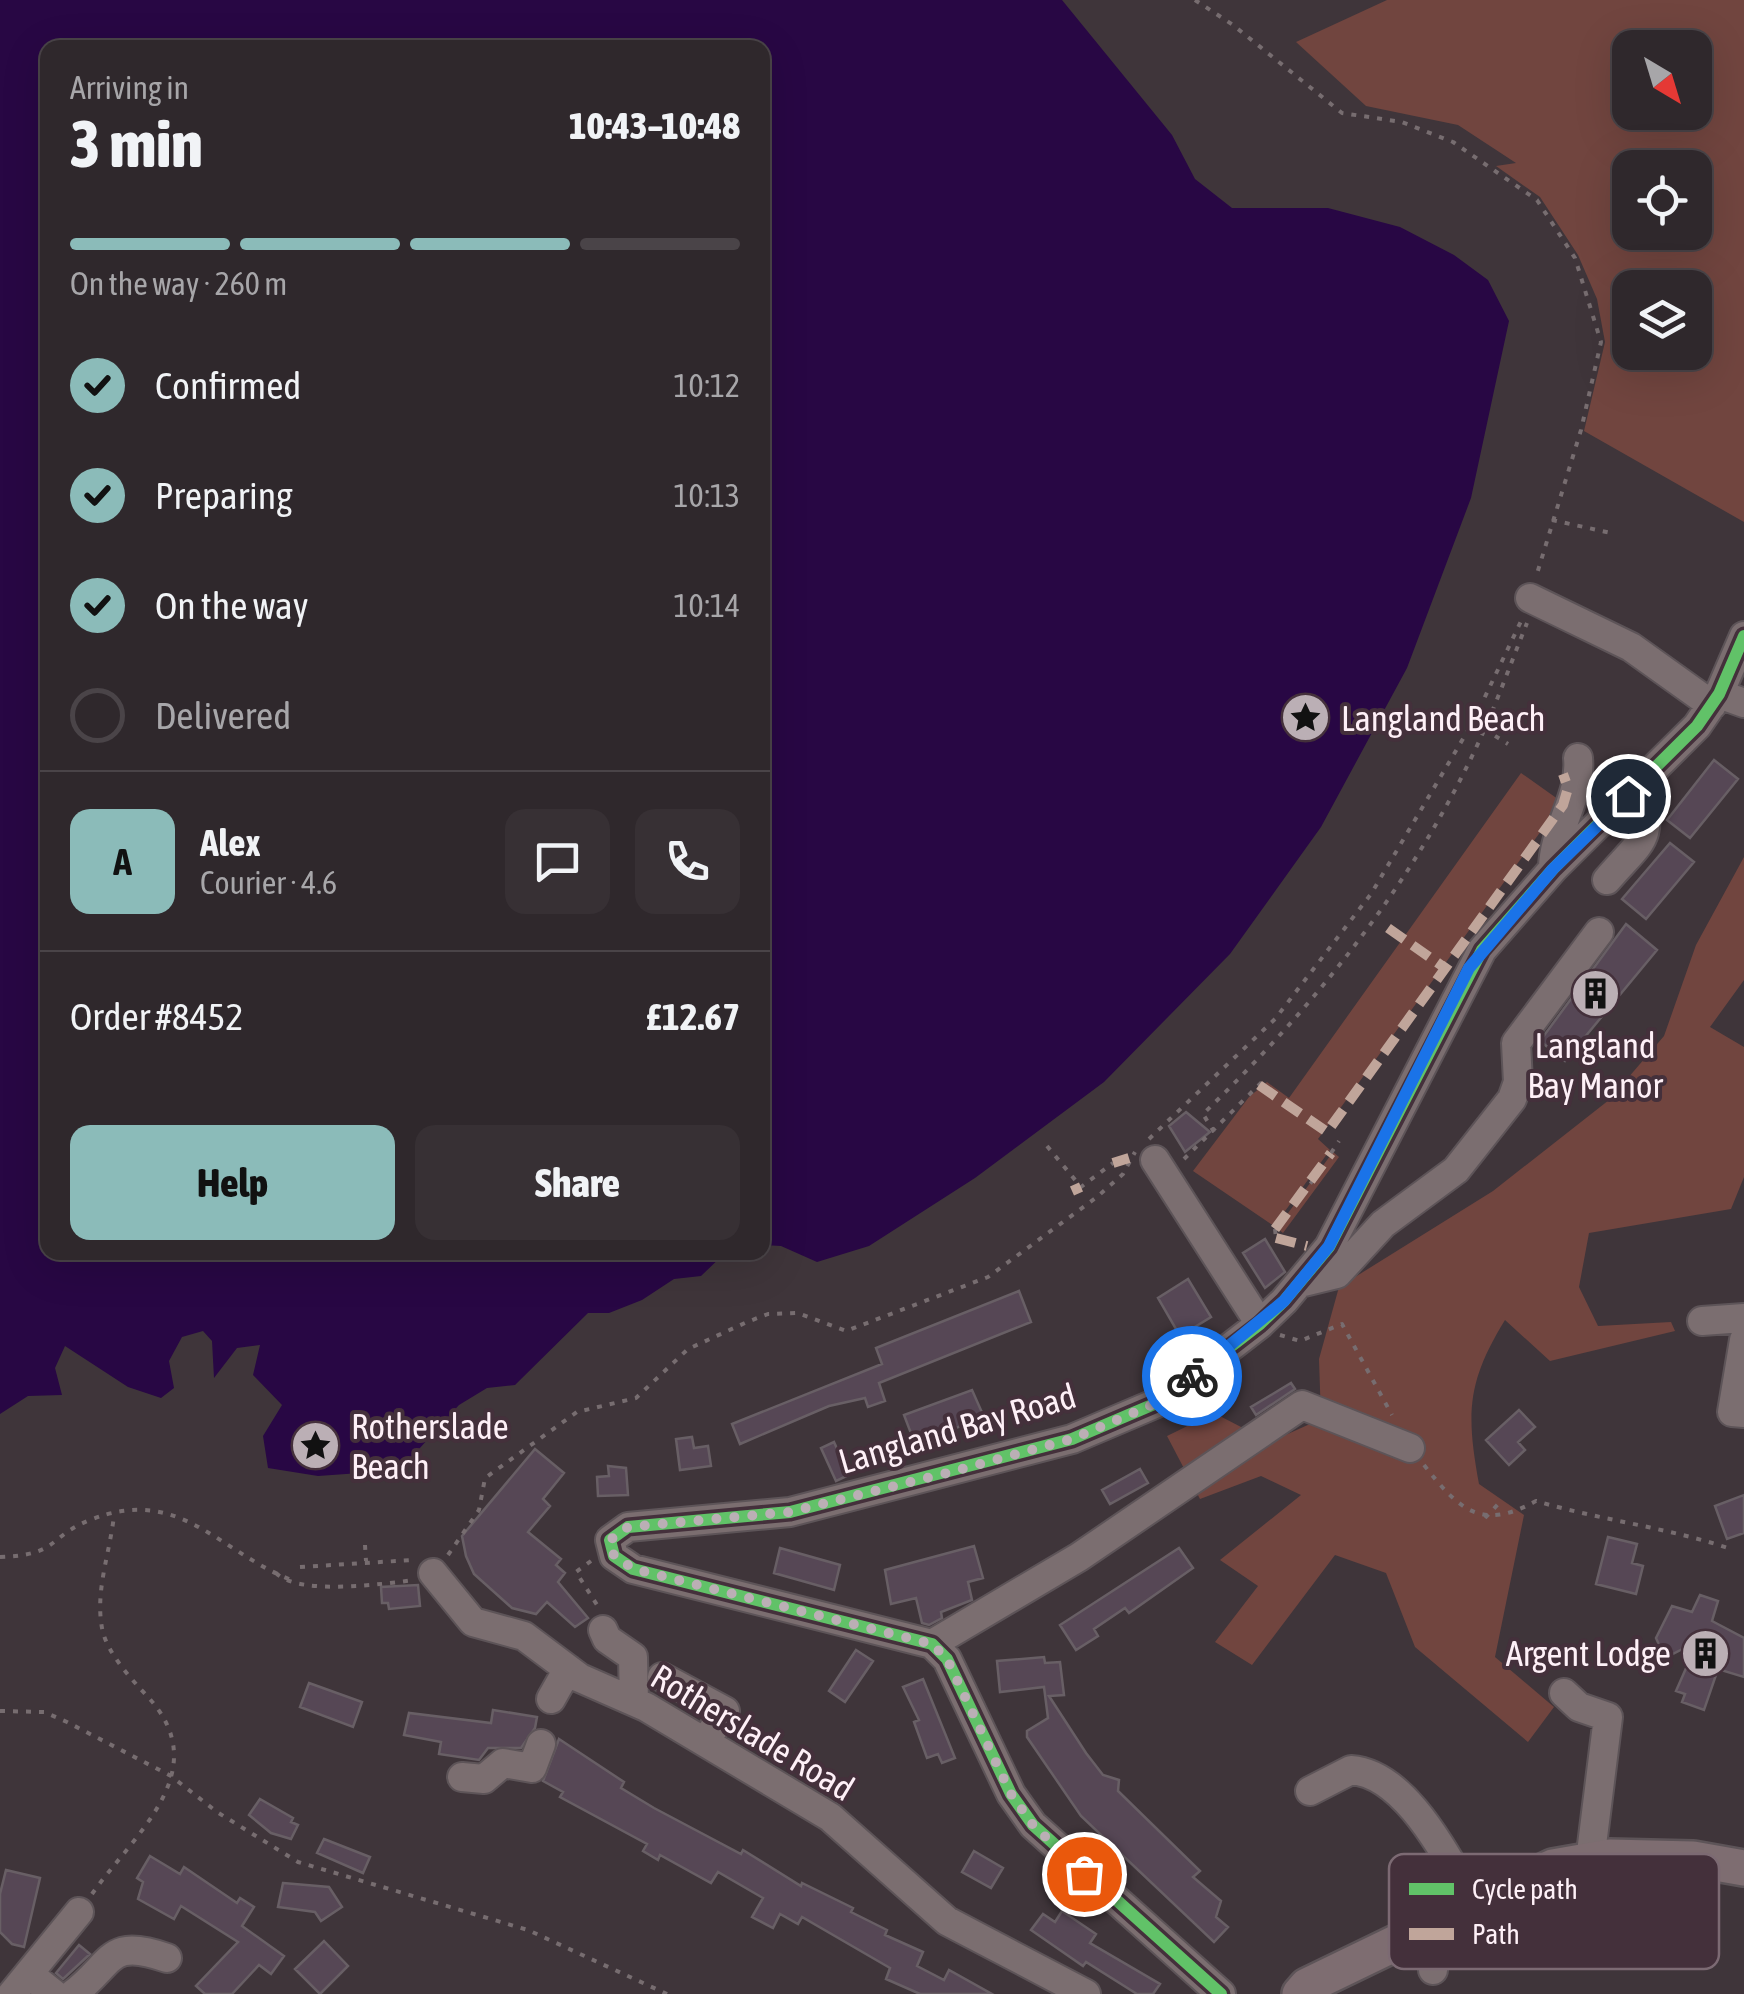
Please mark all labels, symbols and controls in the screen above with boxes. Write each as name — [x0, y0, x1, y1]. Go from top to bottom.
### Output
north arrow — [1612, 30, 1712, 130]
map controls — [1612, 30, 1712, 370]
text: Arriving in — [70, 69, 189, 106]
text: 10:43–10:48 — [569, 104, 740, 147]
text: 3 min — [70, 106, 203, 181]
button: locate — [1612, 150, 1712, 250]
text: On the way · 260 m — [70, 265, 287, 302]
button: layers — [1612, 270, 1712, 370]
icon: check — [70, 358, 125, 413]
text: Confirmed — [155, 364, 301, 407]
text: 10:12 — [674, 367, 740, 404]
icon: check — [70, 468, 125, 523]
text: Preparing — [155, 474, 293, 517]
text: 10:13 — [674, 477, 740, 514]
icon: check — [70, 578, 125, 633]
text: On the way — [155, 584, 308, 627]
text: 10:14 — [674, 587, 740, 624]
place icon: Langland Beach — [1280, 692, 1332, 744]
text: Delivered — [155, 694, 291, 737]
place label: Langland Beach — [1341, 698, 1545, 738]
pin — [1586, 754, 1671, 839]
icon: home — [1601, 769, 1656, 824]
button: chat — [505, 809, 610, 914]
button: phone — [635, 809, 740, 914]
text: Alex — [200, 821, 261, 864]
text: A — [113, 840, 132, 883]
text: Courier · 4.6 — [200, 864, 337, 901]
building icon: Langland Bay Manor — [1569, 967, 1621, 1019]
text: Order #8452 — [70, 995, 243, 1038]
text: £12.67 — [646, 995, 740, 1038]
place label: Langland Bay Manor — [1527, 1025, 1663, 1105]
button: Help — [70, 1125, 395, 1240]
button: Share — [415, 1125, 740, 1240]
courier — [1142, 1326, 1242, 1426]
icon: bike — [1165, 1349, 1220, 1404]
street label: Langland Bay Road — [834, 1375, 1080, 1481]
place label: Rotherslade Beach — [351, 1406, 509, 1486]
place icon: Rotherslade Beach — [290, 1420, 342, 1472]
building icon: Argent Lodge — [1680, 1627, 1732, 1679]
place label: Argent Lodge — [1506, 1633, 1671, 1673]
street label: Rotherslade Road — [644, 1656, 862, 1808]
pin — [1042, 1832, 1127, 1917]
icon: bag — [1057, 1847, 1112, 1902]
legend — [1389, 1854, 1719, 1969]
text: Cycle path — [1472, 1873, 1578, 1905]
text: Path — [1472, 1918, 1520, 1950]

